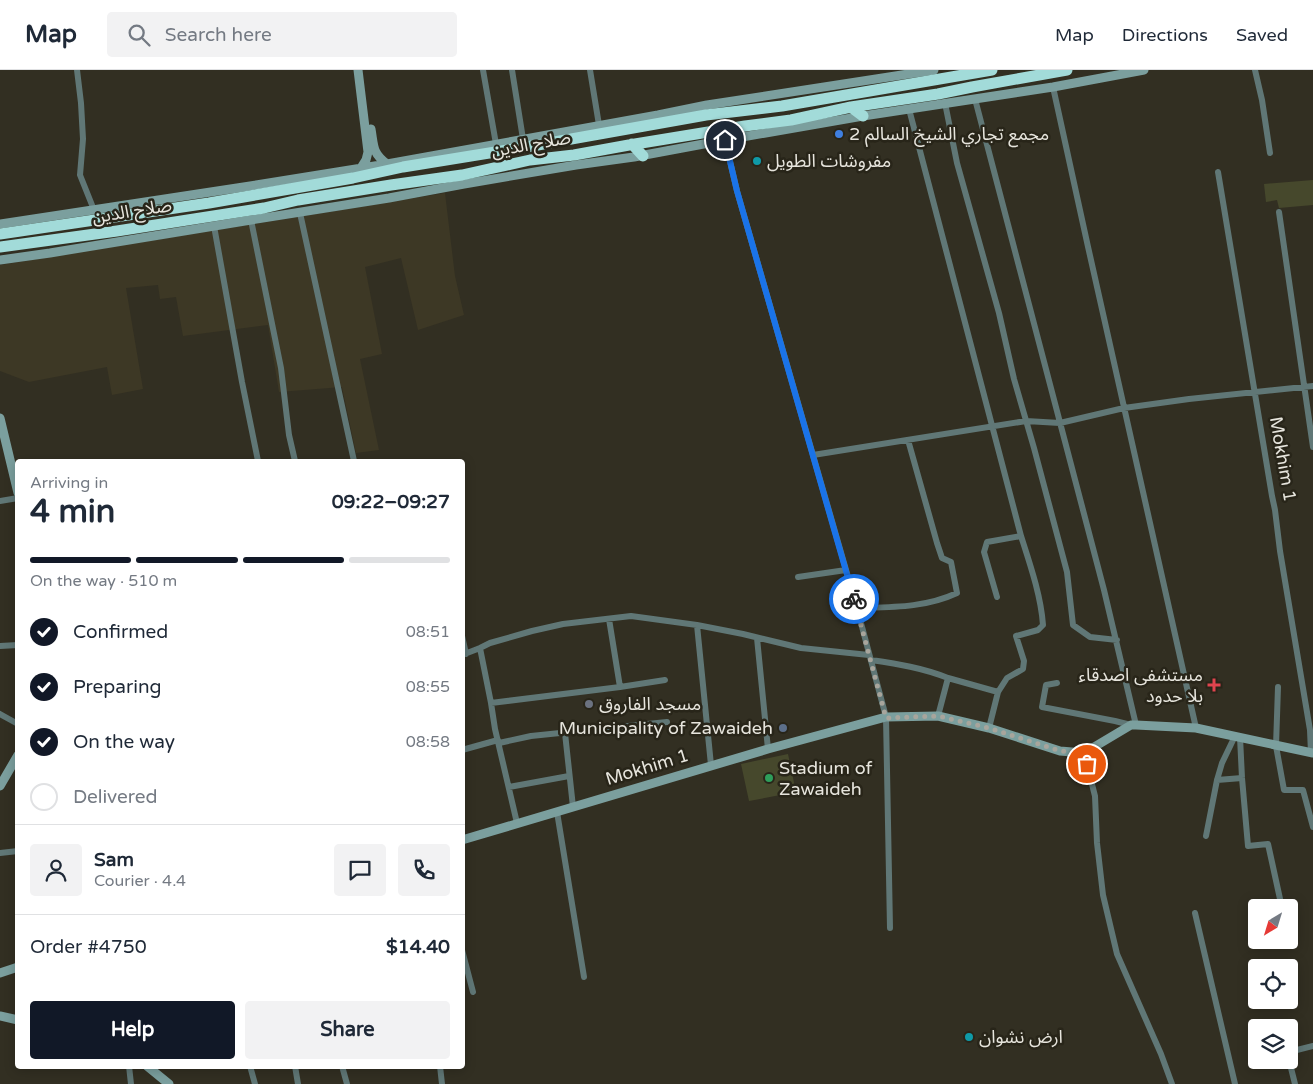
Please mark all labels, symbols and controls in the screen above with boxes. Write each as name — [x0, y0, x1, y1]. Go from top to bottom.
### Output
search box — [107, 12, 457, 57]
text: Map — [25, 20, 77, 49]
icon: search — [125, 21, 153, 49]
text: Search here — [165, 24, 272, 46]
text: Map — [1055, 24, 1094, 46]
text: Directions — [1122, 24, 1208, 46]
text: Saved — [1236, 24, 1288, 46]
pin — [704, 119, 746, 161]
place label: مجمع تجاري الشيخ السالم 2 — [849, 123, 1049, 148]
street label: صلاح الدين — [490, 126, 573, 164]
icon: home — [711, 126, 739, 154]
marker: مجمع تجاري الشيخ السالم 2 — [833, 128, 845, 140]
place label: مفروشات الطويل — [767, 150, 891, 172]
marker: مفروشات الطويل — [751, 155, 763, 167]
street label: صلاح الدين — [91, 194, 174, 230]
street label: Mokhim 1 — [1265, 415, 1301, 503]
text: Arriving in — [30, 473, 108, 493]
text: 09:22–09:27 — [332, 491, 450, 513]
text: 4 min — [30, 493, 115, 531]
text: On the way · 510 m — [30, 571, 177, 591]
courier — [829, 574, 879, 624]
icon: bike — [840, 585, 868, 613]
icon: check — [30, 618, 58, 646]
text: Confirmed — [73, 621, 168, 643]
text: 08:51 — [406, 622, 450, 642]
place label: مستشفى اصدقاء بلا حدود — [1079, 664, 1203, 707]
icon: check — [30, 673, 58, 701]
text: Preparing — [73, 676, 162, 698]
text: 08:55 — [406, 677, 450, 697]
marker: مستشفى اصدقاء بلا حدود — [1207, 678, 1221, 692]
place label: مسجد الفاروق — [599, 693, 701, 715]
marker: مسجد الفاروق — [583, 698, 595, 710]
place label: Municipality of Zawaideh — [559, 717, 773, 739]
marker: Municipality of Zawaideh — [777, 722, 789, 734]
icon: check — [30, 728, 58, 756]
text: On the way — [73, 731, 175, 753]
text: 08:58 — [406, 732, 450, 752]
pin — [1066, 743, 1108, 785]
street label: Mokhim 1 — [603, 744, 691, 790]
icon: bag — [1073, 750, 1101, 778]
place label: Stadium of Zawaideh — [779, 757, 873, 800]
marker: Stadium of Zawaideh — [763, 772, 775, 784]
text: Delivered — [73, 786, 158, 808]
button: person — [30, 844, 82, 896]
button: chat — [334, 844, 386, 896]
button: phone — [398, 844, 450, 896]
text: Sam — [94, 849, 134, 871]
text: Courier · 4.4 — [94, 871, 186, 891]
north arrow — [1248, 899, 1298, 949]
map controls — [1248, 899, 1298, 1069]
text: Order #4750 — [30, 936, 147, 958]
text: $14.40 — [386, 936, 450, 958]
button: locate — [1248, 959, 1298, 1009]
button: Help — [30, 1001, 235, 1059]
button: Share — [245, 1001, 450, 1059]
button: layers — [1248, 1019, 1298, 1069]
place label: ارض نشوان — [979, 1026, 1063, 1048]
marker: ارض نشوان — [963, 1031, 975, 1043]

